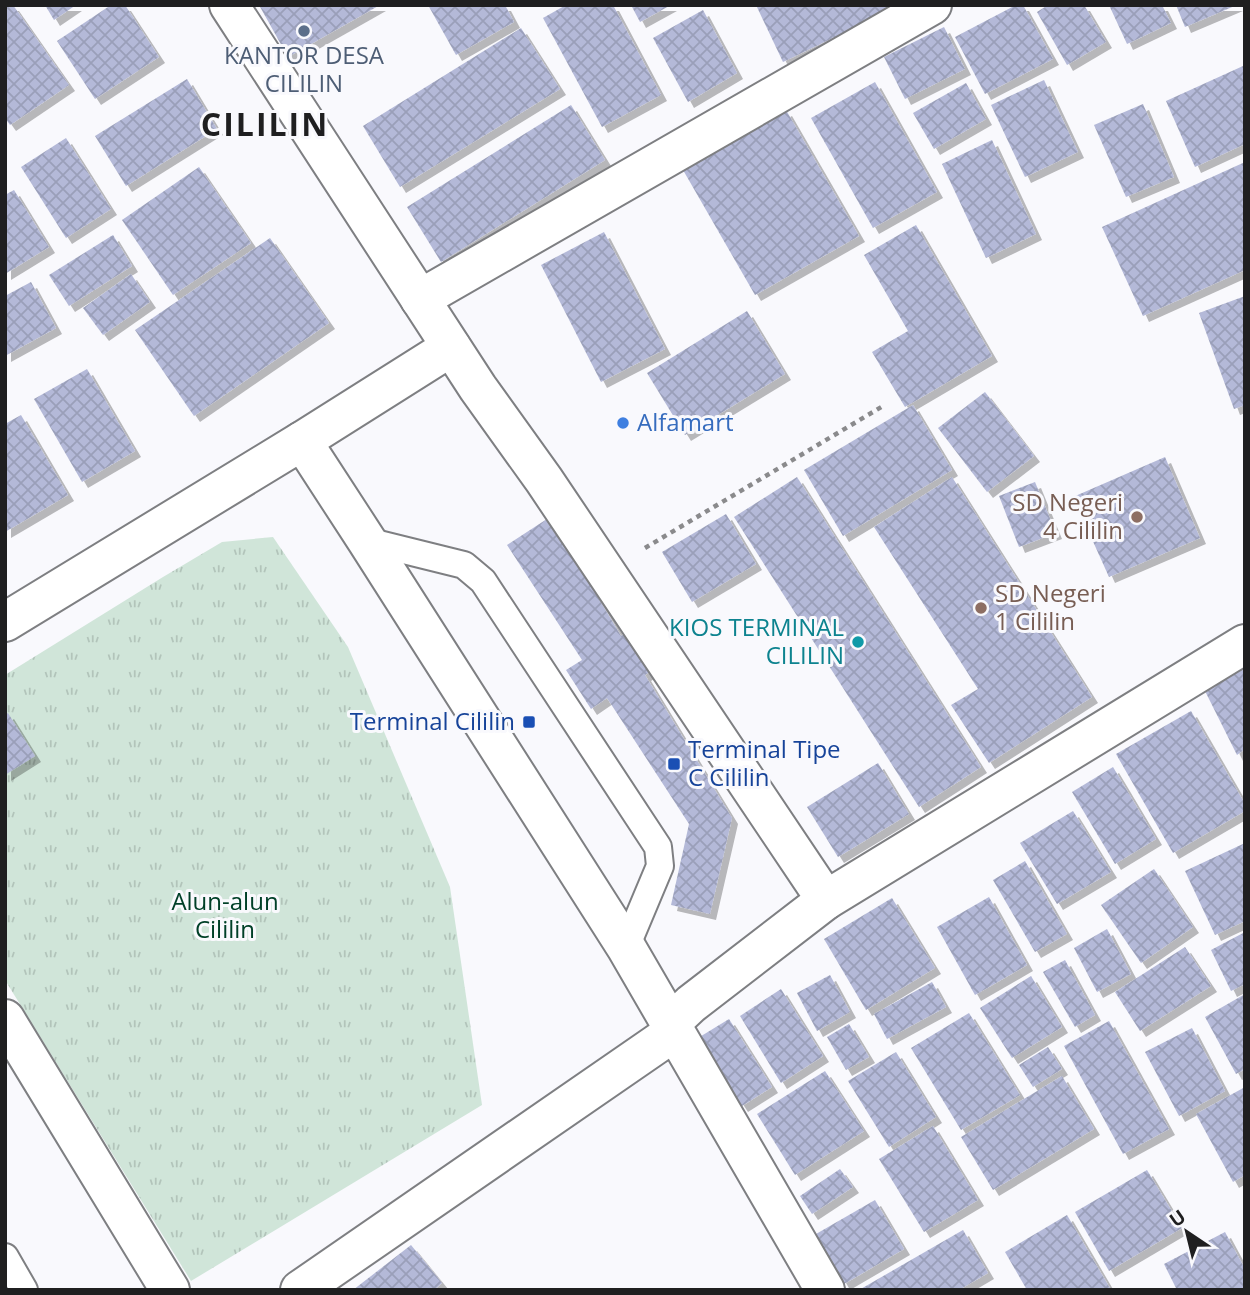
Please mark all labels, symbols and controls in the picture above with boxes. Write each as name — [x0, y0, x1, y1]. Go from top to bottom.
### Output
marker: KANTOR DESA CILILIN — [296, 23, 312, 39]
place label: KANTOR DESA CILILIN — [224, 38, 385, 99]
district label: CILILIN — [201, 102, 329, 145]
place label: Alfamart — [637, 405, 734, 438]
marker: Alfamart — [615, 415, 631, 431]
place label: SD Negeri 4 Cililin — [1012, 485, 1123, 546]
marker: SD Negeri 4 Cililin — [1129, 509, 1145, 525]
place label: SD Negeri 1 Cililin — [995, 576, 1106, 637]
marker: SD Negeri 1 Cililin — [973, 600, 989, 616]
place label: KIOS TERMINAL CILILIN — [669, 610, 844, 671]
marker: KIOS TERMINAL CILILIN — [850, 634, 866, 650]
place label: Terminal Cililin — [350, 704, 515, 737]
marker: Terminal Cililin — [521, 714, 537, 730]
place label: Terminal Tipe C Cililin — [688, 732, 841, 793]
marker: Terminal Tipe C Cililin — [666, 756, 682, 772]
park label: Alun-alun Cililin — [171, 884, 279, 945]
north arrow — [1152, 1197, 1222, 1267]
text: U — [1164, 1203, 1191, 1233]

